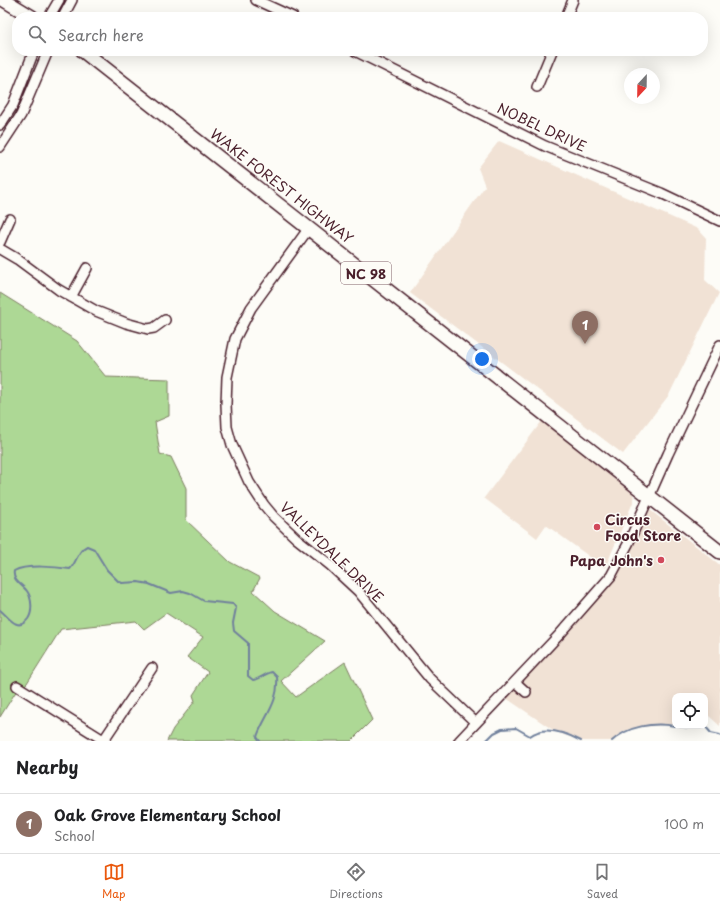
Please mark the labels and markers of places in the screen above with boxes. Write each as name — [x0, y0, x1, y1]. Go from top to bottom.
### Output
pin: 1 — [572, 311, 598, 344]
place label: Circus Food Store — [605, 509, 682, 546]
marker: Circus Food Store — [592, 522, 602, 532]
place label: Papa John's — [570, 550, 653, 571]
marker: Papa John's — [656, 555, 666, 565]

